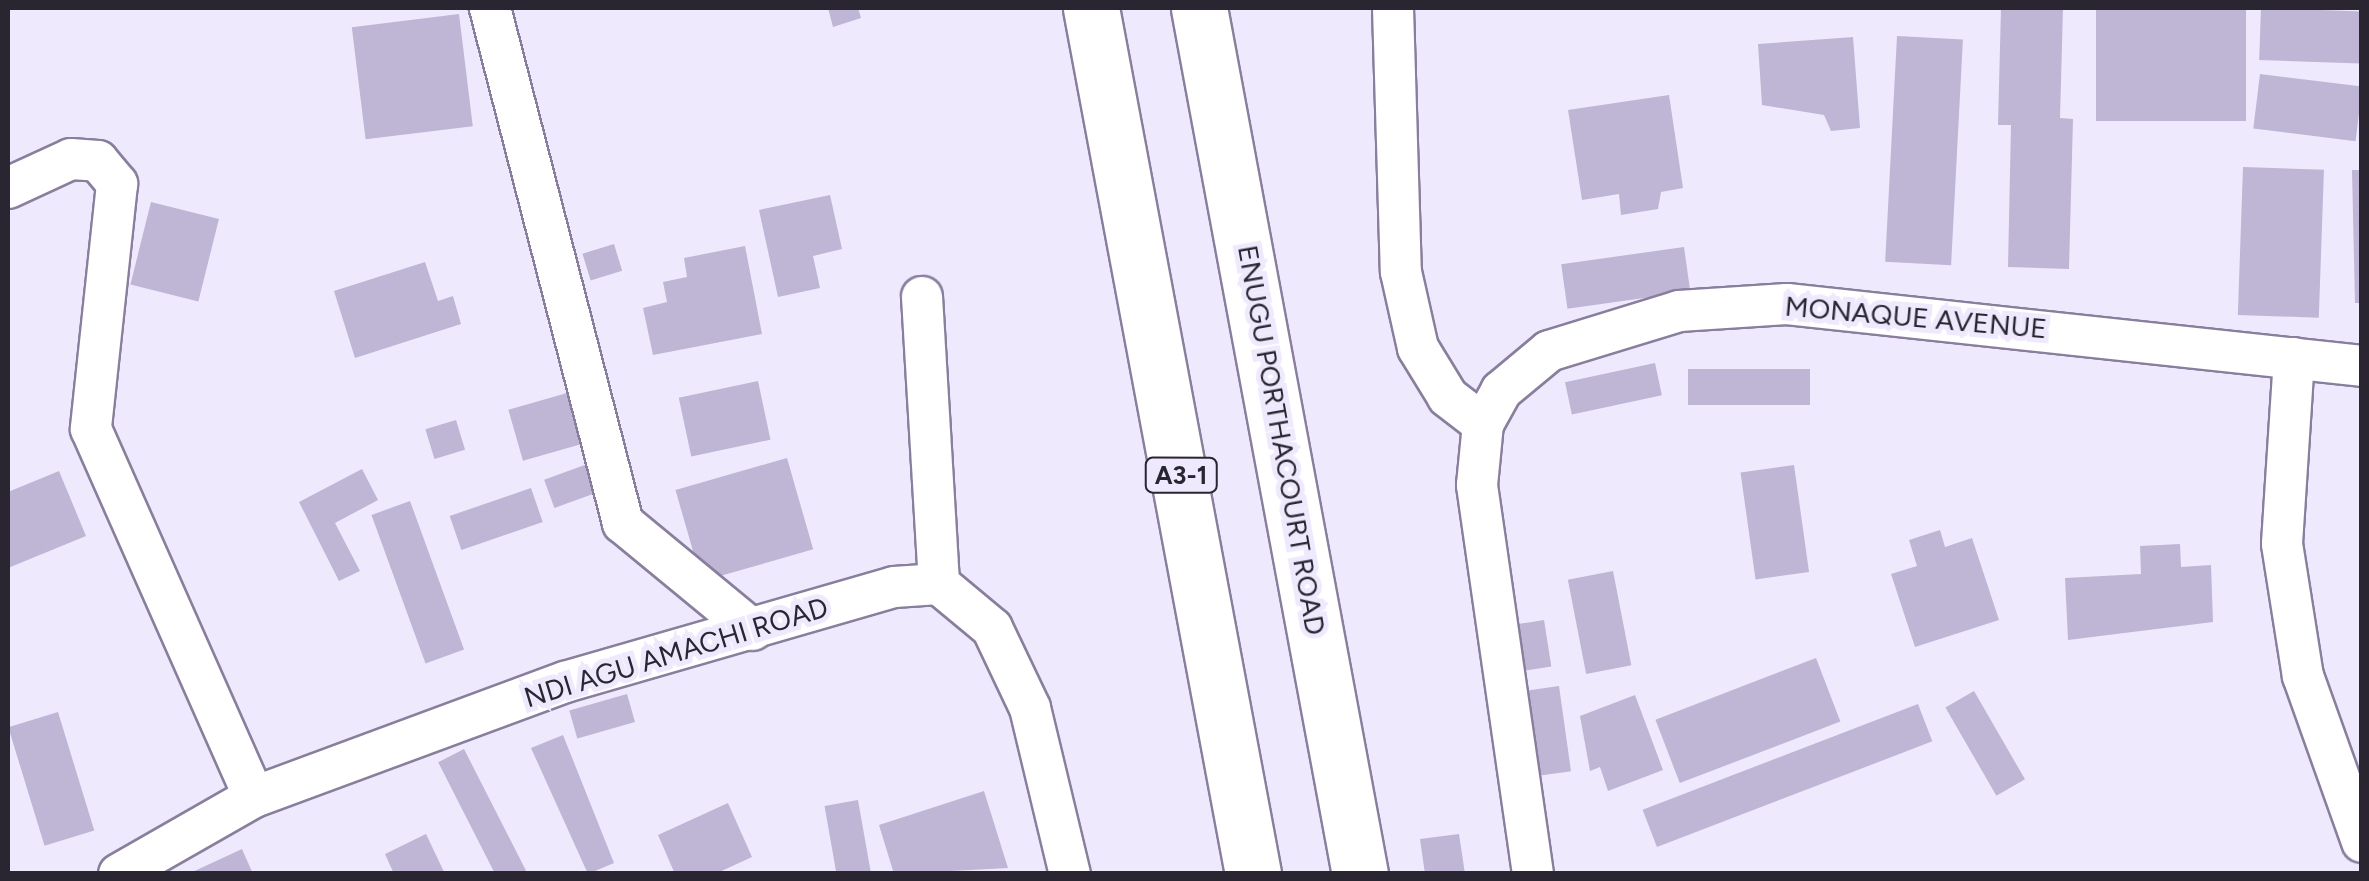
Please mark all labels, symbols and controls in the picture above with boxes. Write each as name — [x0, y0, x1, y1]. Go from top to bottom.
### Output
street label: ENUGU PORTHACOURT ROAD — [1231, 242, 1333, 638]
street label: MONAQUE AVENUE — [1784, 289, 2048, 345]
road number: A3-1 — [1144, 455, 1218, 495]
street label: NDI AGU AMACHI ROAD — [520, 590, 832, 714]

